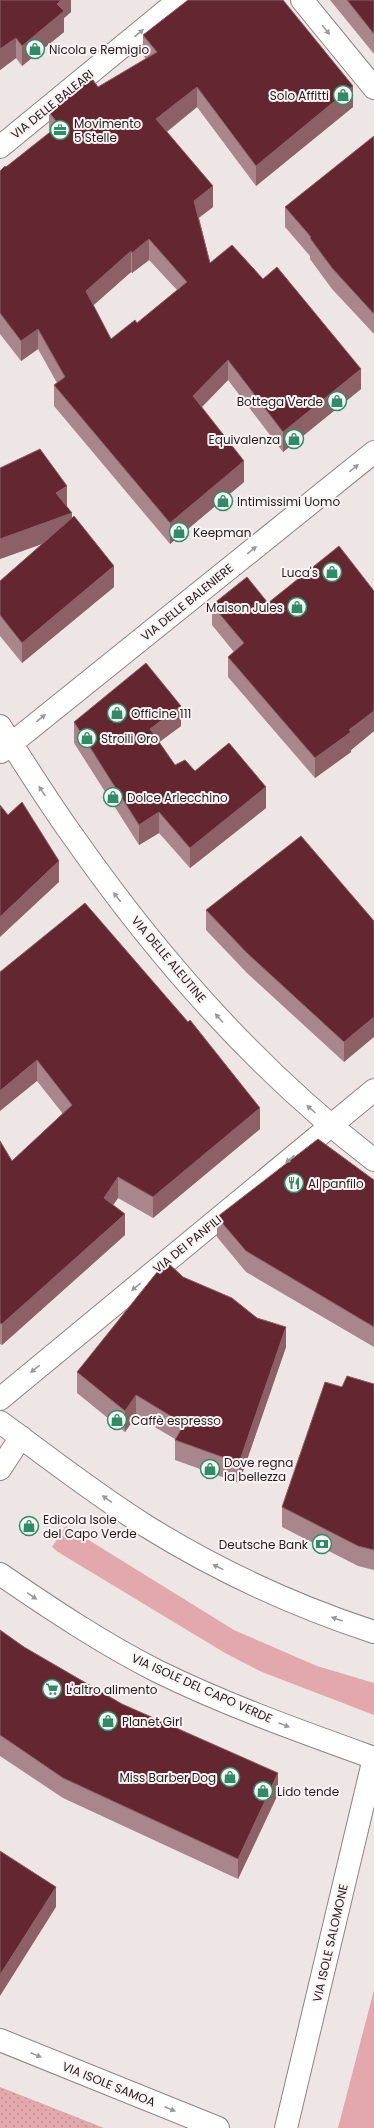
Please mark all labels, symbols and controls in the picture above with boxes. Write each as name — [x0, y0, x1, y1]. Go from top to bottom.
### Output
one-way arrow — [322, 25, 331, 36]
one-way arrow — [133, 29, 144, 38]
shop icon: Nicola e Remigio — [24, 38, 46, 60]
place label: Nicola e Remigio — [49, 41, 149, 58]
street label: VIA DELLE BALEARI — [7, 65, 97, 143]
shop icon: Solo Affitti — [332, 84, 354, 106]
place label: Solo Affitti — [270, 87, 329, 104]
place label: Movimento 5 Stelle — [74, 115, 142, 146]
office icon: Movimento 5 Stelle — [49, 119, 71, 141]
shop icon: Bottega Verde — [326, 390, 348, 412]
place label: Bottega Verde — [237, 393, 323, 410]
shop icon: Equivalenza — [283, 428, 305, 450]
place label: Equivalenza — [209, 431, 280, 448]
one-way arrow — [348, 464, 359, 473]
shop icon: Intimissimi Uomo — [212, 490, 234, 512]
place label: Intimissimi Uomo — [237, 493, 340, 510]
shop icon: Keepman — [168, 521, 190, 543]
place label: Keepman — [193, 524, 251, 541]
one-way arrow — [247, 545, 258, 554]
street label: VIA DELLE BALENIERE — [137, 559, 237, 645]
shop icon: Luca's — [321, 561, 343, 583]
place label: Luca's — [282, 564, 318, 581]
shop icon: Maison Jules — [286, 596, 308, 618]
place label: Maison Jules — [206, 599, 283, 616]
shop icon: Officine 111 — [106, 702, 128, 724]
place label: Officine 111 — [131, 705, 191, 722]
one-way arrow — [36, 714, 47, 723]
shop icon: Stroili Oro — [76, 727, 98, 749]
place label: Stroili Oro — [101, 730, 159, 747]
one-way arrow — [38, 785, 45, 797]
shop icon: Dolce Arlecchino — [102, 786, 124, 808]
place label: Dolce Arlecchino — [127, 789, 228, 806]
one-way arrow — [113, 891, 122, 902]
street label: VIA DELLE ALEUTINE — [128, 912, 210, 1006]
one-way arrow — [214, 1013, 223, 1023]
one-way arrow — [306, 1104, 316, 1114]
one-way arrow — [285, 1155, 296, 1164]
restaurant icon: Al panfilo — [283, 1172, 305, 1194]
place label: Al panfilo — [308, 1175, 364, 1192]
street label: VIA DEI PANFILI — [149, 1211, 225, 1277]
one-way arrow — [130, 1282, 141, 1291]
one-way arrow — [30, 1365, 41, 1374]
shop icon: Caffè espresso — [106, 1409, 128, 1431]
place label: Caffè espresso — [131, 1412, 221, 1429]
place label: Dove regna la bellezza — [224, 1454, 293, 1485]
shop icon: Dove regna la bellezza — [199, 1458, 221, 1480]
one-way arrow — [102, 1495, 113, 1503]
place label: Edicola Isole del Capo Verde — [43, 1511, 137, 1542]
shop icon: Edicola Isole del Capo Verde — [18, 1515, 40, 1537]
bank icon: Deutsche Bank — [311, 1533, 333, 1555]
place label: Deutsche Bank — [219, 1536, 309, 1553]
one-way arrow — [212, 1563, 224, 1570]
one-way arrow — [27, 1592, 37, 1600]
one-way arrow — [331, 1615, 343, 1621]
street label: VIA ISOLE DEL CAPO VERDE — [129, 1649, 275, 1727]
supermarket icon: L'altro alimento — [41, 1678, 63, 1700]
place label: L'altro alimento — [66, 1681, 158, 1698]
shop icon: Planet Girl — [97, 1710, 119, 1732]
place label: Planet Girl — [122, 1713, 182, 1730]
one-way arrow — [279, 1722, 291, 1728]
shop icon: Miss Barber Dog — [219, 1766, 241, 1788]
place label: Miss Barber Dog — [120, 1769, 216, 1786]
shop icon: Lido tende — [252, 1780, 274, 1802]
place label: Lido tende — [277, 1783, 339, 1800]
street label: VIA ISOLE SALOMONE — [308, 1882, 352, 2004]
one-way arrow — [31, 2052, 42, 2058]
street label: VIA ISOLE SAMOA — [60, 2058, 158, 2110]
one-way arrow — [164, 2106, 176, 2112]

